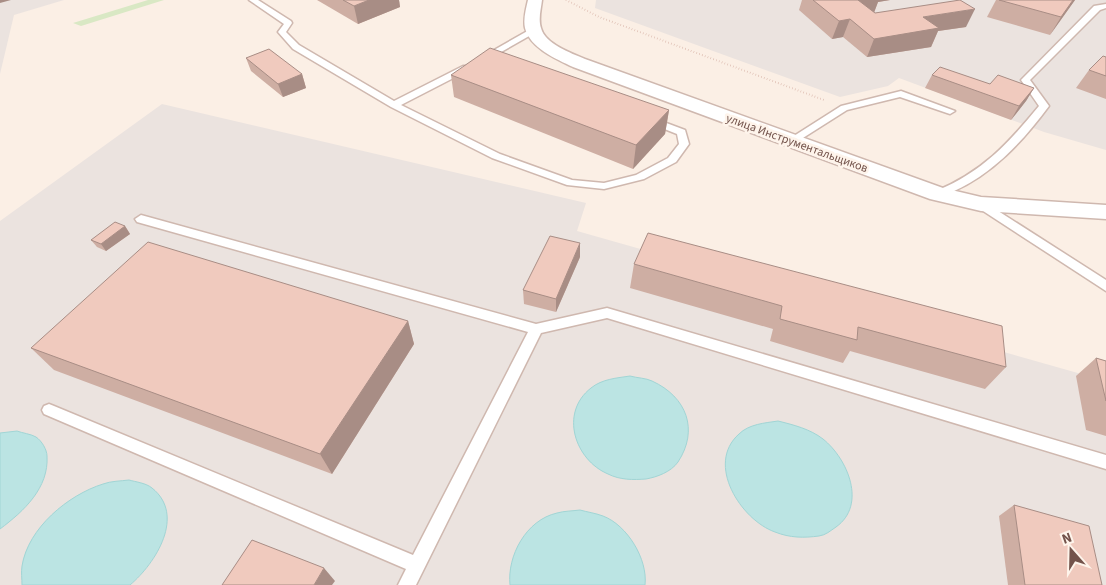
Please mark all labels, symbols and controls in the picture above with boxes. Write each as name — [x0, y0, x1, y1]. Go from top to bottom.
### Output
street label: улица Инструментальщиков — [724, 110, 870, 177]
north arrow — [1046, 525, 1096, 575]
text: N — [1059, 528, 1075, 550]

